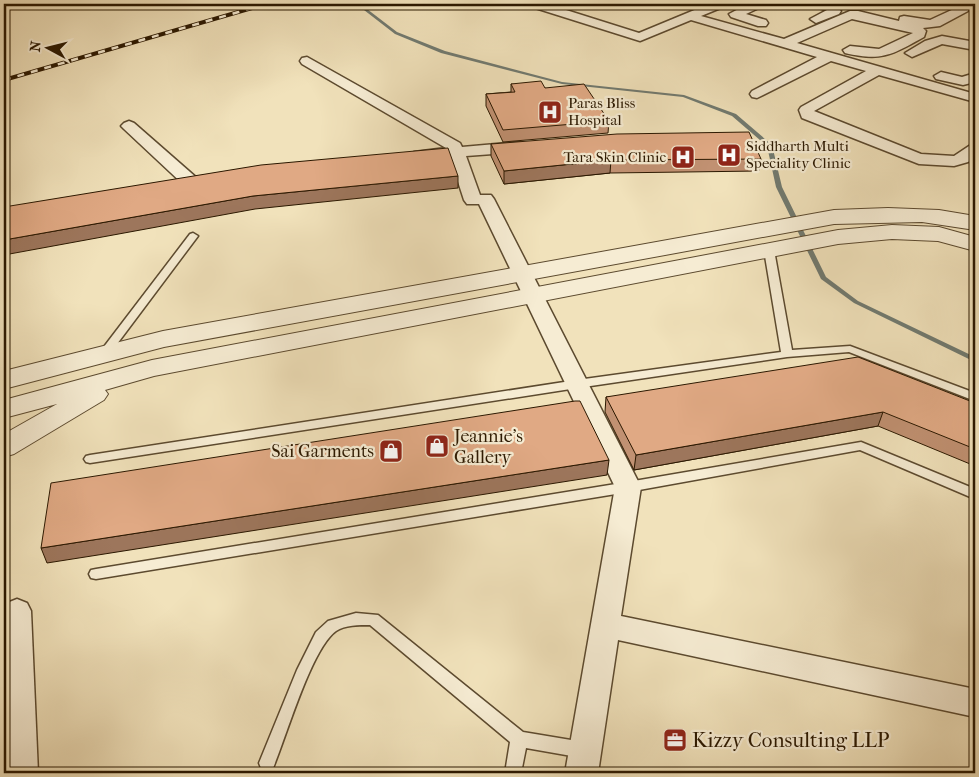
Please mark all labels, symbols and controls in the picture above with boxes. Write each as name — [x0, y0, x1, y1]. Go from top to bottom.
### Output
north arrow — [22, 22, 72, 72]
text: N — [27, 40, 45, 53]
place label: Paras Bliss Hospital — [568, 94, 636, 129]
hospital icon: Paras Bliss Hospital — [537, 99, 563, 125]
place label: Siddharth Multi Speciality Clinic — [746, 137, 851, 172]
hospital icon: Siddharth Multi Speciality Clinic — [716, 142, 742, 168]
hospital icon: Tara Skin Clinic — [670, 144, 696, 170]
place label: Tara Skin Clinic — [564, 148, 666, 166]
place label: Jeannie's Gallery — [452, 426, 523, 468]
shop icon: Jeannie's Gallery — [424, 433, 450, 459]
shop icon: Sai Garments — [378, 438, 404, 464]
place label: Sai Garments — [271, 441, 374, 462]
office icon: Kizzy Consulting LLP — [662, 727, 688, 753]
place label: Kizzy Consulting LLP — [692, 728, 890, 752]

